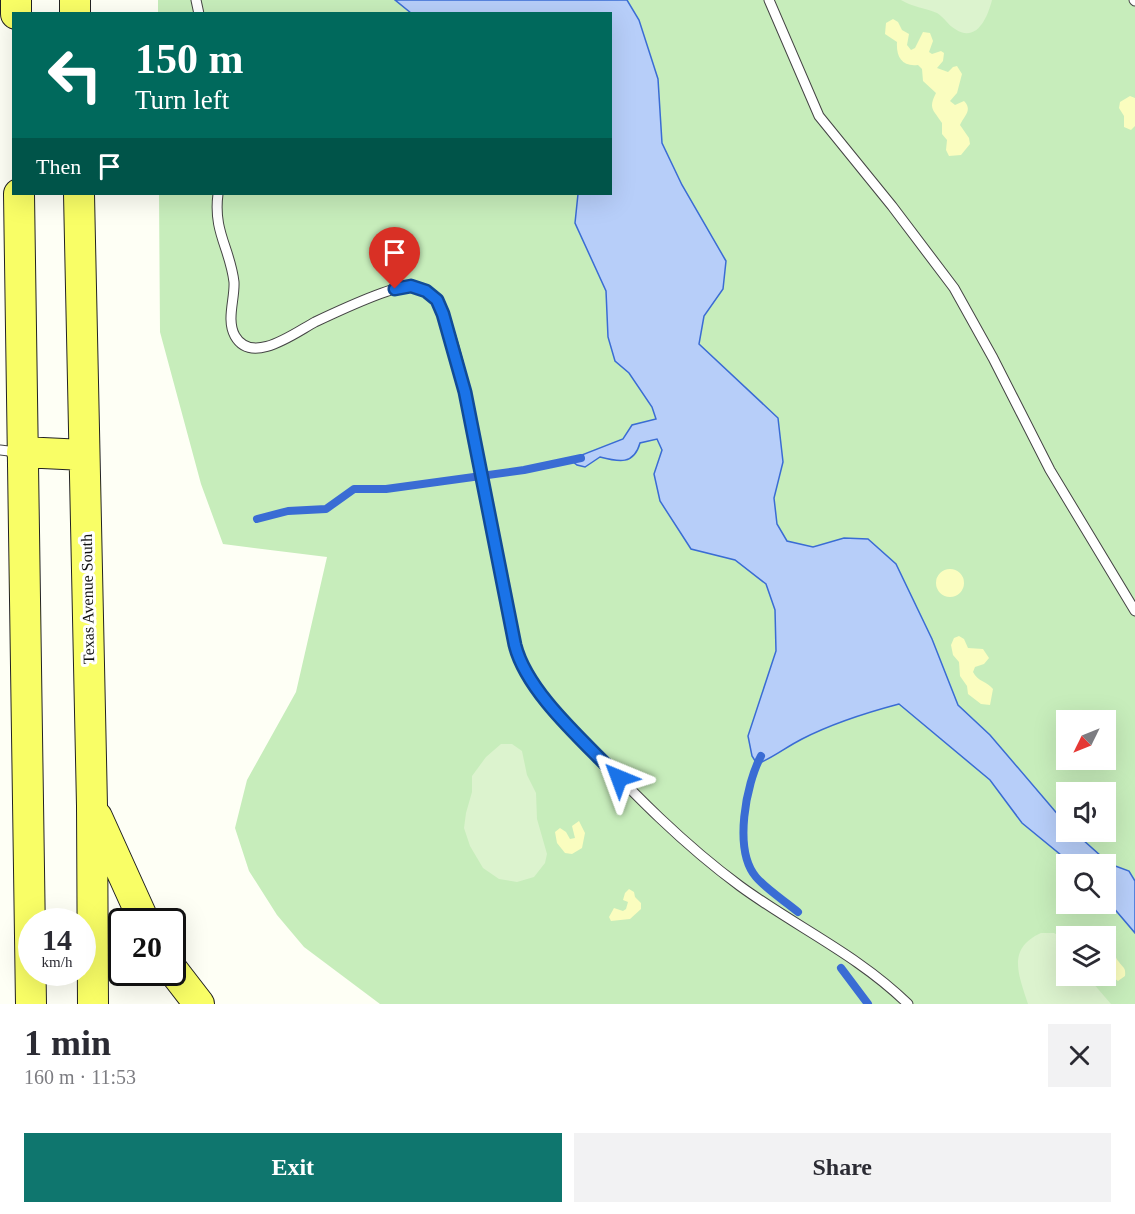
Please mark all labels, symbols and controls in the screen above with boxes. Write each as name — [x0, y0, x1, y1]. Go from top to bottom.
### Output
icon: left — [36, 36, 114, 114]
text: 150 m — [135, 36, 244, 82]
text: Turn left — [135, 85, 229, 115]
icon: arrive — [93, 150, 126, 183]
text: Then — [36, 154, 81, 179]
pin — [369, 227, 420, 289]
icon: arrive — [378, 236, 411, 269]
street label: Texas Avenue South — [78, 534, 97, 664]
north arrow — [1056, 710, 1116, 770]
map controls — [1056, 710, 1116, 986]
position arrow — [587, 746, 651, 810]
button: sound — [1056, 782, 1116, 842]
button: search — [1056, 854, 1116, 914]
speed limit sign: 20 — [108, 908, 186, 986]
text: 14 — [42, 923, 72, 956]
button: layers — [1056, 926, 1116, 986]
text: km/h — [42, 954, 72, 970]
text: 1 min — [24, 1023, 111, 1063]
button: close — [1048, 1024, 1111, 1087]
text: 160 m · 11:53 — [24, 1066, 136, 1088]
button: Exit — [24, 1133, 562, 1202]
button: Share — [574, 1133, 1111, 1202]

